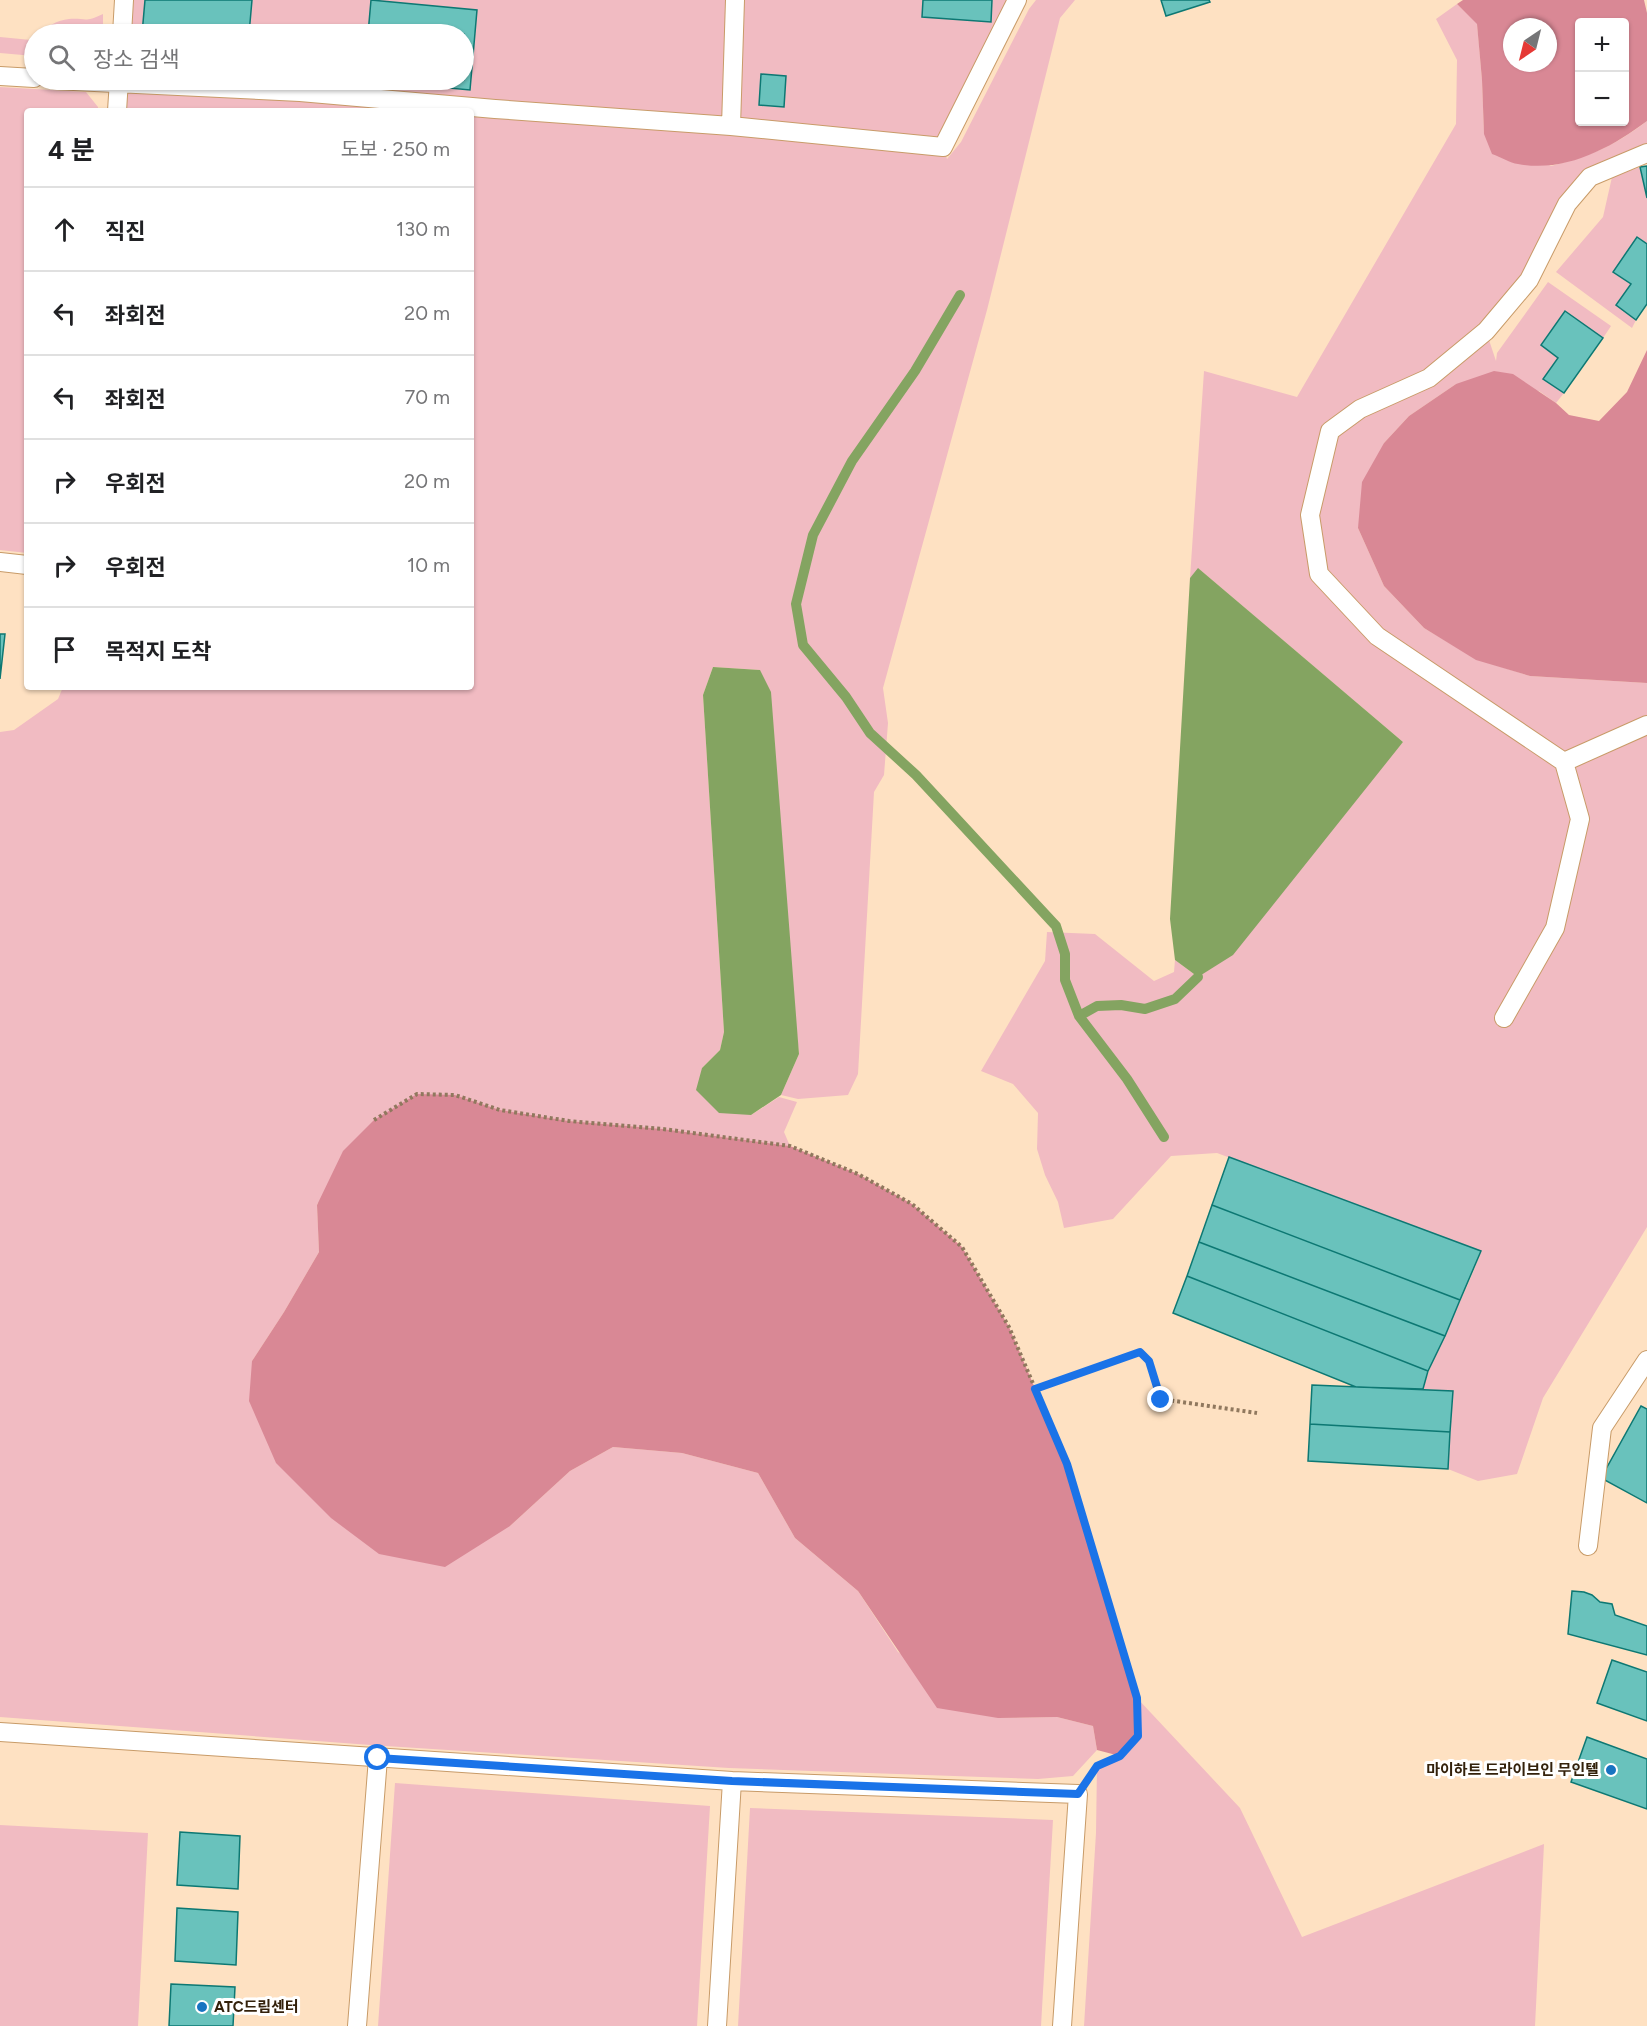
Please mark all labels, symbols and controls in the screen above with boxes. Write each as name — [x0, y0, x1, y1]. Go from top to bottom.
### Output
north arrow — [1503, 18, 1557, 72]
map controls — [1575, 18, 1629, 126]
button: + — [1575, 18, 1629, 72]
search box — [24, 24, 474, 90]
icon: search — [45, 41, 78, 74]
text: 장소 검색 — [93, 46, 179, 73]
button: − — [1575, 72, 1629, 126]
text: 4 분 — [48, 134, 95, 166]
text: 도보 · 250 m — [341, 137, 450, 161]
icon: ahead — [48, 213, 81, 246]
text: 130 m — [396, 217, 450, 241]
text: 직진 — [105, 218, 145, 245]
icon: left — [48, 297, 81, 330]
text: 20 m — [404, 301, 450, 325]
text: 좌회전 — [105, 302, 166, 329]
icon: left — [48, 381, 81, 414]
text: 70 m — [404, 385, 450, 409]
text: 좌회전 — [105, 386, 166, 413]
icon: right — [48, 465, 81, 498]
text: 20 m — [404, 469, 450, 493]
text: 우회전 — [105, 470, 166, 497]
icon: right — [48, 549, 81, 582]
text: 10 m — [407, 553, 450, 577]
text: 우회전 — [105, 554, 166, 581]
icon: arrive — [48, 633, 81, 666]
text: 목적지 도착 — [105, 638, 211, 665]
route end — [1147, 1386, 1173, 1412]
route start — [364, 1744, 390, 1770]
place label: 마이하트 드라이브인 무인텔 — [1426, 1761, 1599, 1779]
marker: 마이하트 드라이브인 무인텔 — [1604, 1763, 1618, 1777]
place label: ATC드림센터 — [214, 1998, 299, 2016]
marker: ATC드림센터 — [195, 2000, 209, 2014]

